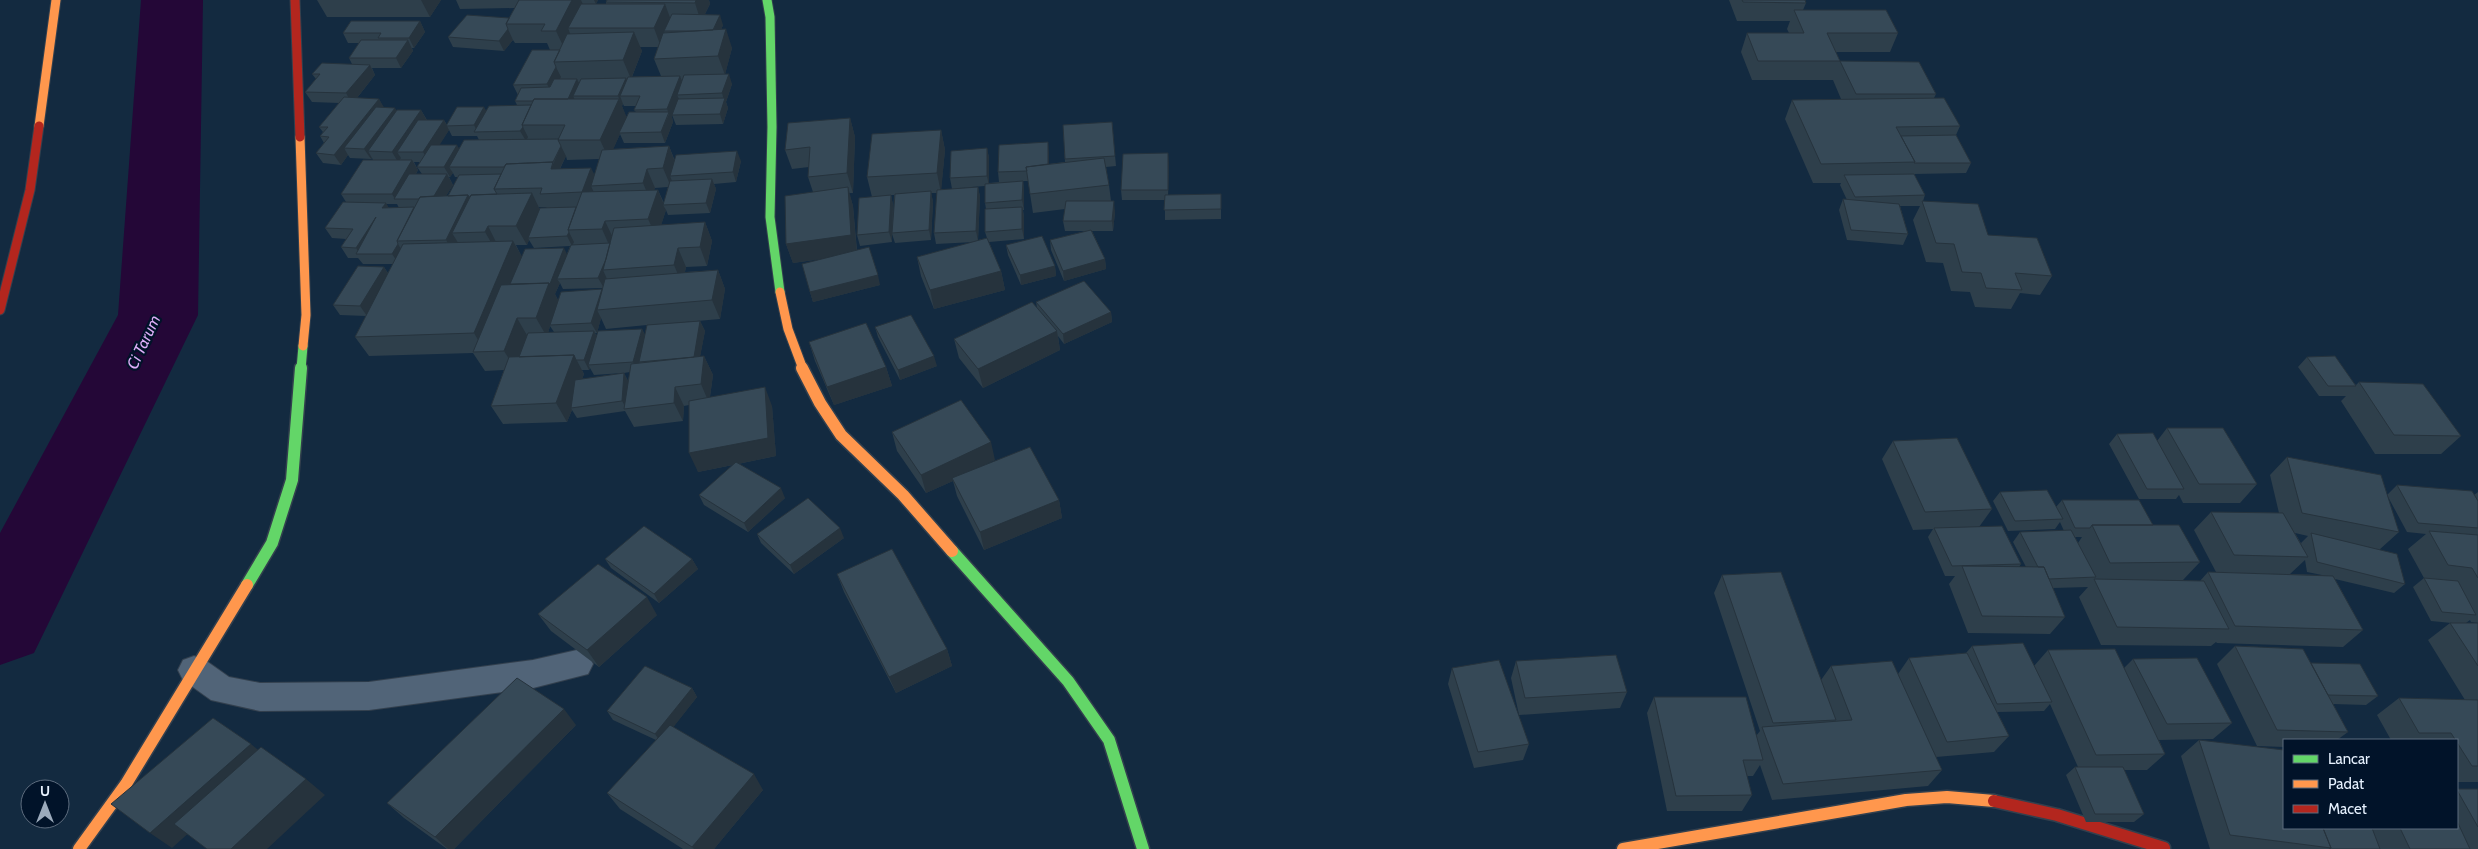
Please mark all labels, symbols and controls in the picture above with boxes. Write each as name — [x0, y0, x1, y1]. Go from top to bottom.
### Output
water label: Ci Tarum — [123, 312, 164, 372]
legend — [2283, 739, 2458, 829]
text: Lancar — [2328, 750, 2370, 768]
text: Padat — [2328, 775, 2364, 793]
north arrow — [20, 779, 70, 829]
text: U — [40, 782, 50, 800]
text: Macet — [2328, 800, 2367, 818]

